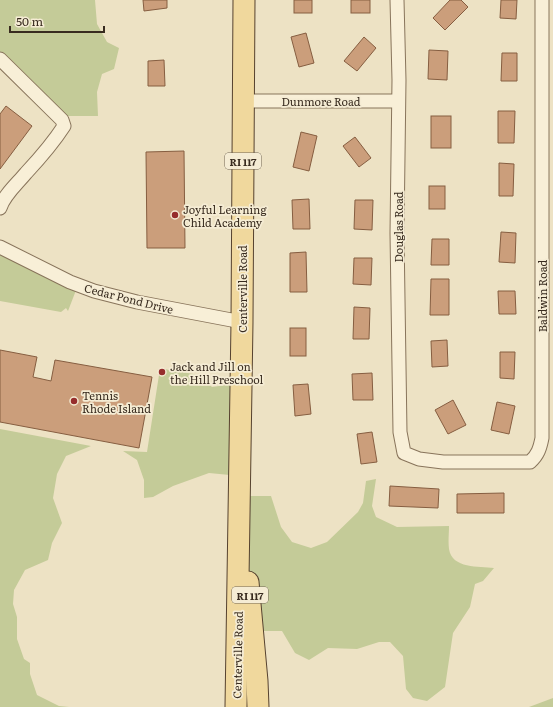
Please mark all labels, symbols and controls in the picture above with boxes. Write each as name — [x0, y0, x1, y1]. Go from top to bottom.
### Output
scale bar — [10, 8, 104, 34]
text: 50 m — [16, 12, 43, 30]
street label: Dunmore Road — [281, 93, 361, 109]
road number: RI 117 — [225, 153, 261, 169]
street label: Douglas Road — [390, 191, 406, 263]
place label: Joyful Learning Child Academy — [183, 201, 267, 230]
marker: Joyful Learning Child Academy — [170, 210, 180, 220]
street label: Centerville Road — [234, 245, 250, 333]
street label: Baldwin Road — [534, 259, 550, 332]
street label: Cedar Pond Drive — [83, 279, 176, 317]
place label: Jack and Jill on the Hill Preschool — [170, 358, 264, 387]
marker: Jack and Jill on the Hill Preschool — [157, 367, 167, 377]
place label: Tennis Rhode Island — [82, 387, 151, 416]
marker: Tennis Rhode Island — [69, 396, 79, 406]
road number: RI 117 — [232, 587, 268, 603]
street label: Centerville Road — [228, 611, 246, 699]

